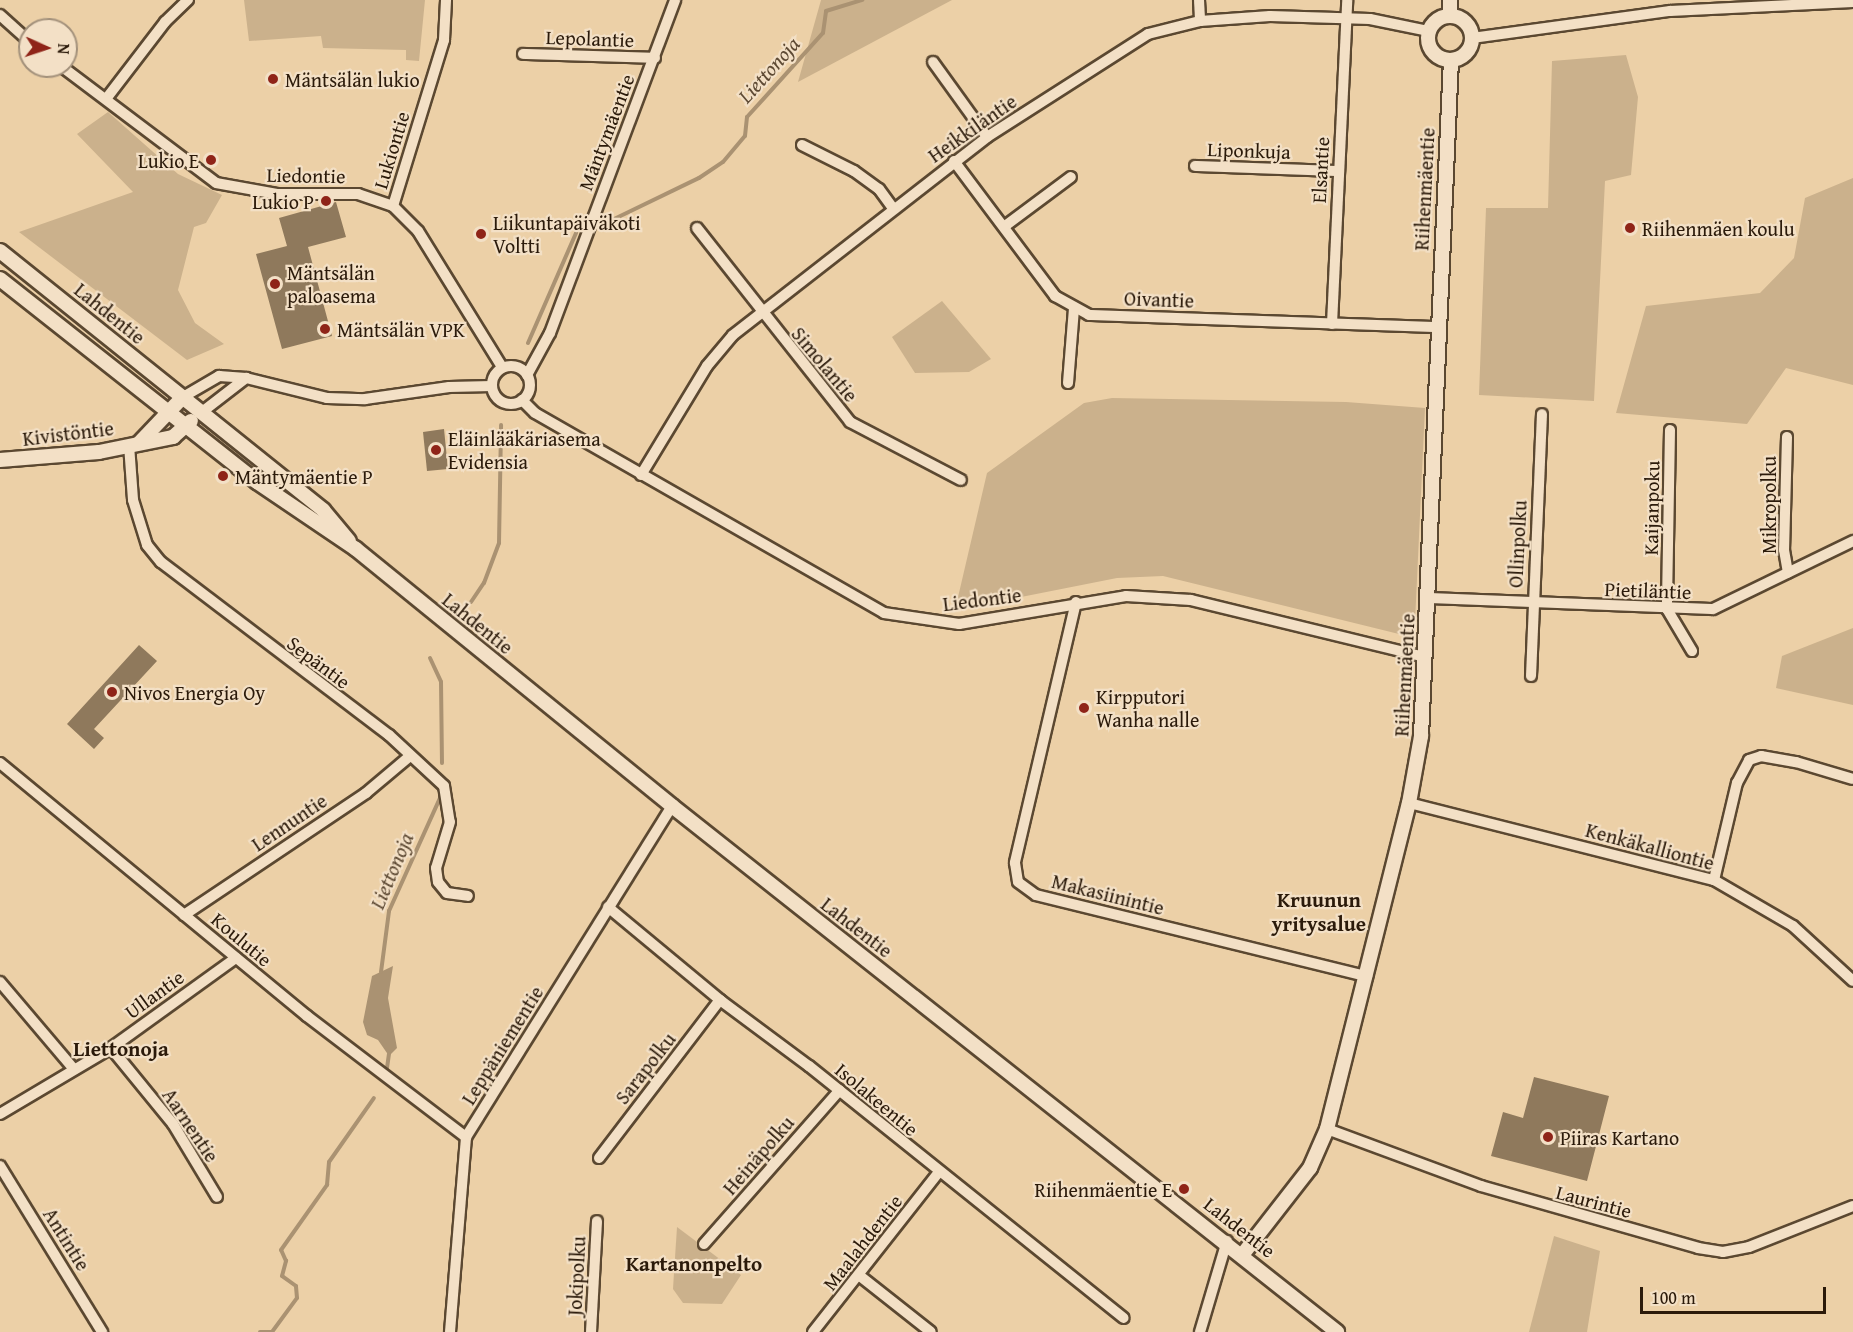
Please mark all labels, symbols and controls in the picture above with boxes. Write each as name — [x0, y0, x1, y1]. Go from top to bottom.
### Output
north arrow — [18, 18, 78, 78]
street label: Lepolantie — [545, 24, 635, 52]
water label: Liettonoja — [733, 32, 805, 108]
text: N — [52, 43, 76, 55]
place label: Mäntsälän lukio — [285, 67, 420, 91]
street label: Mäntymäentie — [573, 70, 639, 194]
marker: Mäntsälän lukio — [266, 72, 280, 86]
street label: Heikkiläntie — [923, 89, 1021, 167]
street label: Lukiontie — [368, 108, 414, 192]
street label: Riihenmäentie — [1409, 127, 1439, 251]
street label: Elsantie — [1306, 136, 1334, 204]
street label: Liponkuja — [1207, 137, 1291, 163]
place label: Lukio E — [138, 148, 199, 172]
marker: Lukio E — [204, 153, 218, 167]
street label: Liedontie — [266, 162, 346, 188]
place label: Lukio P — [252, 189, 314, 213]
marker: Lukio P — [319, 194, 333, 208]
place label: Liikuntapäiväkoti Voltti — [493, 210, 641, 257]
place label: Riihenmäen koulu — [1642, 216, 1795, 240]
marker: Riihenmäen koulu — [1623, 221, 1637, 235]
marker: Liikuntapäiväkoti Voltti — [474, 227, 488, 241]
place label: Mäntsälän paloasema — [287, 260, 376, 307]
street label: Lahdentie — [70, 277, 150, 349]
marker: Mäntsälän paloasema — [268, 277, 282, 291]
street label: Oivantie — [1124, 286, 1194, 312]
place label: Mäntsälän VPK — [337, 317, 465, 341]
marker: Mäntsälän VPK — [318, 322, 332, 336]
street label: Simolantie — [787, 322, 863, 406]
street label: Kivistöntie — [21, 416, 115, 450]
place label: Eläinlääkäriasema Evidensia — [448, 426, 601, 473]
marker: Eläinlääkäriasema Evidensia — [429, 443, 443, 457]
street label: Mikropolku — [1756, 456, 1780, 554]
street label: Kaijanpoku — [1638, 460, 1664, 556]
place label: Mäntymäentie P — [235, 464, 373, 488]
marker: Mäntymäentie P — [216, 469, 230, 483]
street label: Ollinpolku — [1503, 500, 1531, 588]
street label: Pietiläntie — [1604, 576, 1692, 604]
street label: Liedontie — [941, 582, 1023, 616]
street label: Lahdentie — [438, 587, 518, 659]
street label: Riihenmäentie — [1389, 613, 1419, 737]
street label: Sepäntie — [283, 631, 355, 693]
place label: Nivos Energia Oy — [124, 680, 265, 704]
place label: Kirpputori Wanha nalle — [1096, 684, 1199, 731]
marker: Nivos Energia Oy — [105, 685, 119, 699]
marker: Kirpputori Wanha nalle — [1077, 701, 1091, 715]
street label: Lennuntie — [247, 788, 331, 856]
street label: Kenkäkalliontie — [1583, 817, 1717, 875]
water label: Liettonoja — [365, 829, 419, 913]
street label: Makasiinintie — [1049, 868, 1167, 920]
district label: Kruunun yritysalue — [1272, 887, 1366, 937]
street label: Lahdentie — [817, 892, 897, 962]
street label: Koulutie — [207, 907, 277, 971]
street label: Ullantie — [120, 965, 188, 1023]
street label: Leppäniementie — [456, 981, 548, 1109]
street label: Sarapolku — [610, 1027, 680, 1109]
district label: Liettonoja — [73, 1036, 169, 1062]
street label: Isolakeentie — [831, 1057, 923, 1141]
street label: Aarnentie — [158, 1084, 224, 1166]
street label: Heinäpolku — [717, 1111, 799, 1199]
place label: Piiras Kartano — [1560, 1125, 1679, 1149]
marker: Piiras Kartano — [1541, 1130, 1555, 1144]
place label: Riihenmäentie E — [1034, 1177, 1172, 1201]
street label: Laurintie — [1554, 1179, 1634, 1223]
marker: Riihenmäentie E — [1177, 1182, 1191, 1196]
street label: Maalahdentie — [817, 1189, 907, 1295]
street label: Lahdentie — [1200, 1192, 1280, 1262]
street label: Antintie — [38, 1203, 96, 1275]
street label: Jokipolku — [562, 1235, 590, 1317]
district label: Kartanonpelto — [626, 1251, 762, 1277]
scale bar — [1643, 1275, 1829, 1313]
text: 100 m — [1651, 1284, 1696, 1311]

